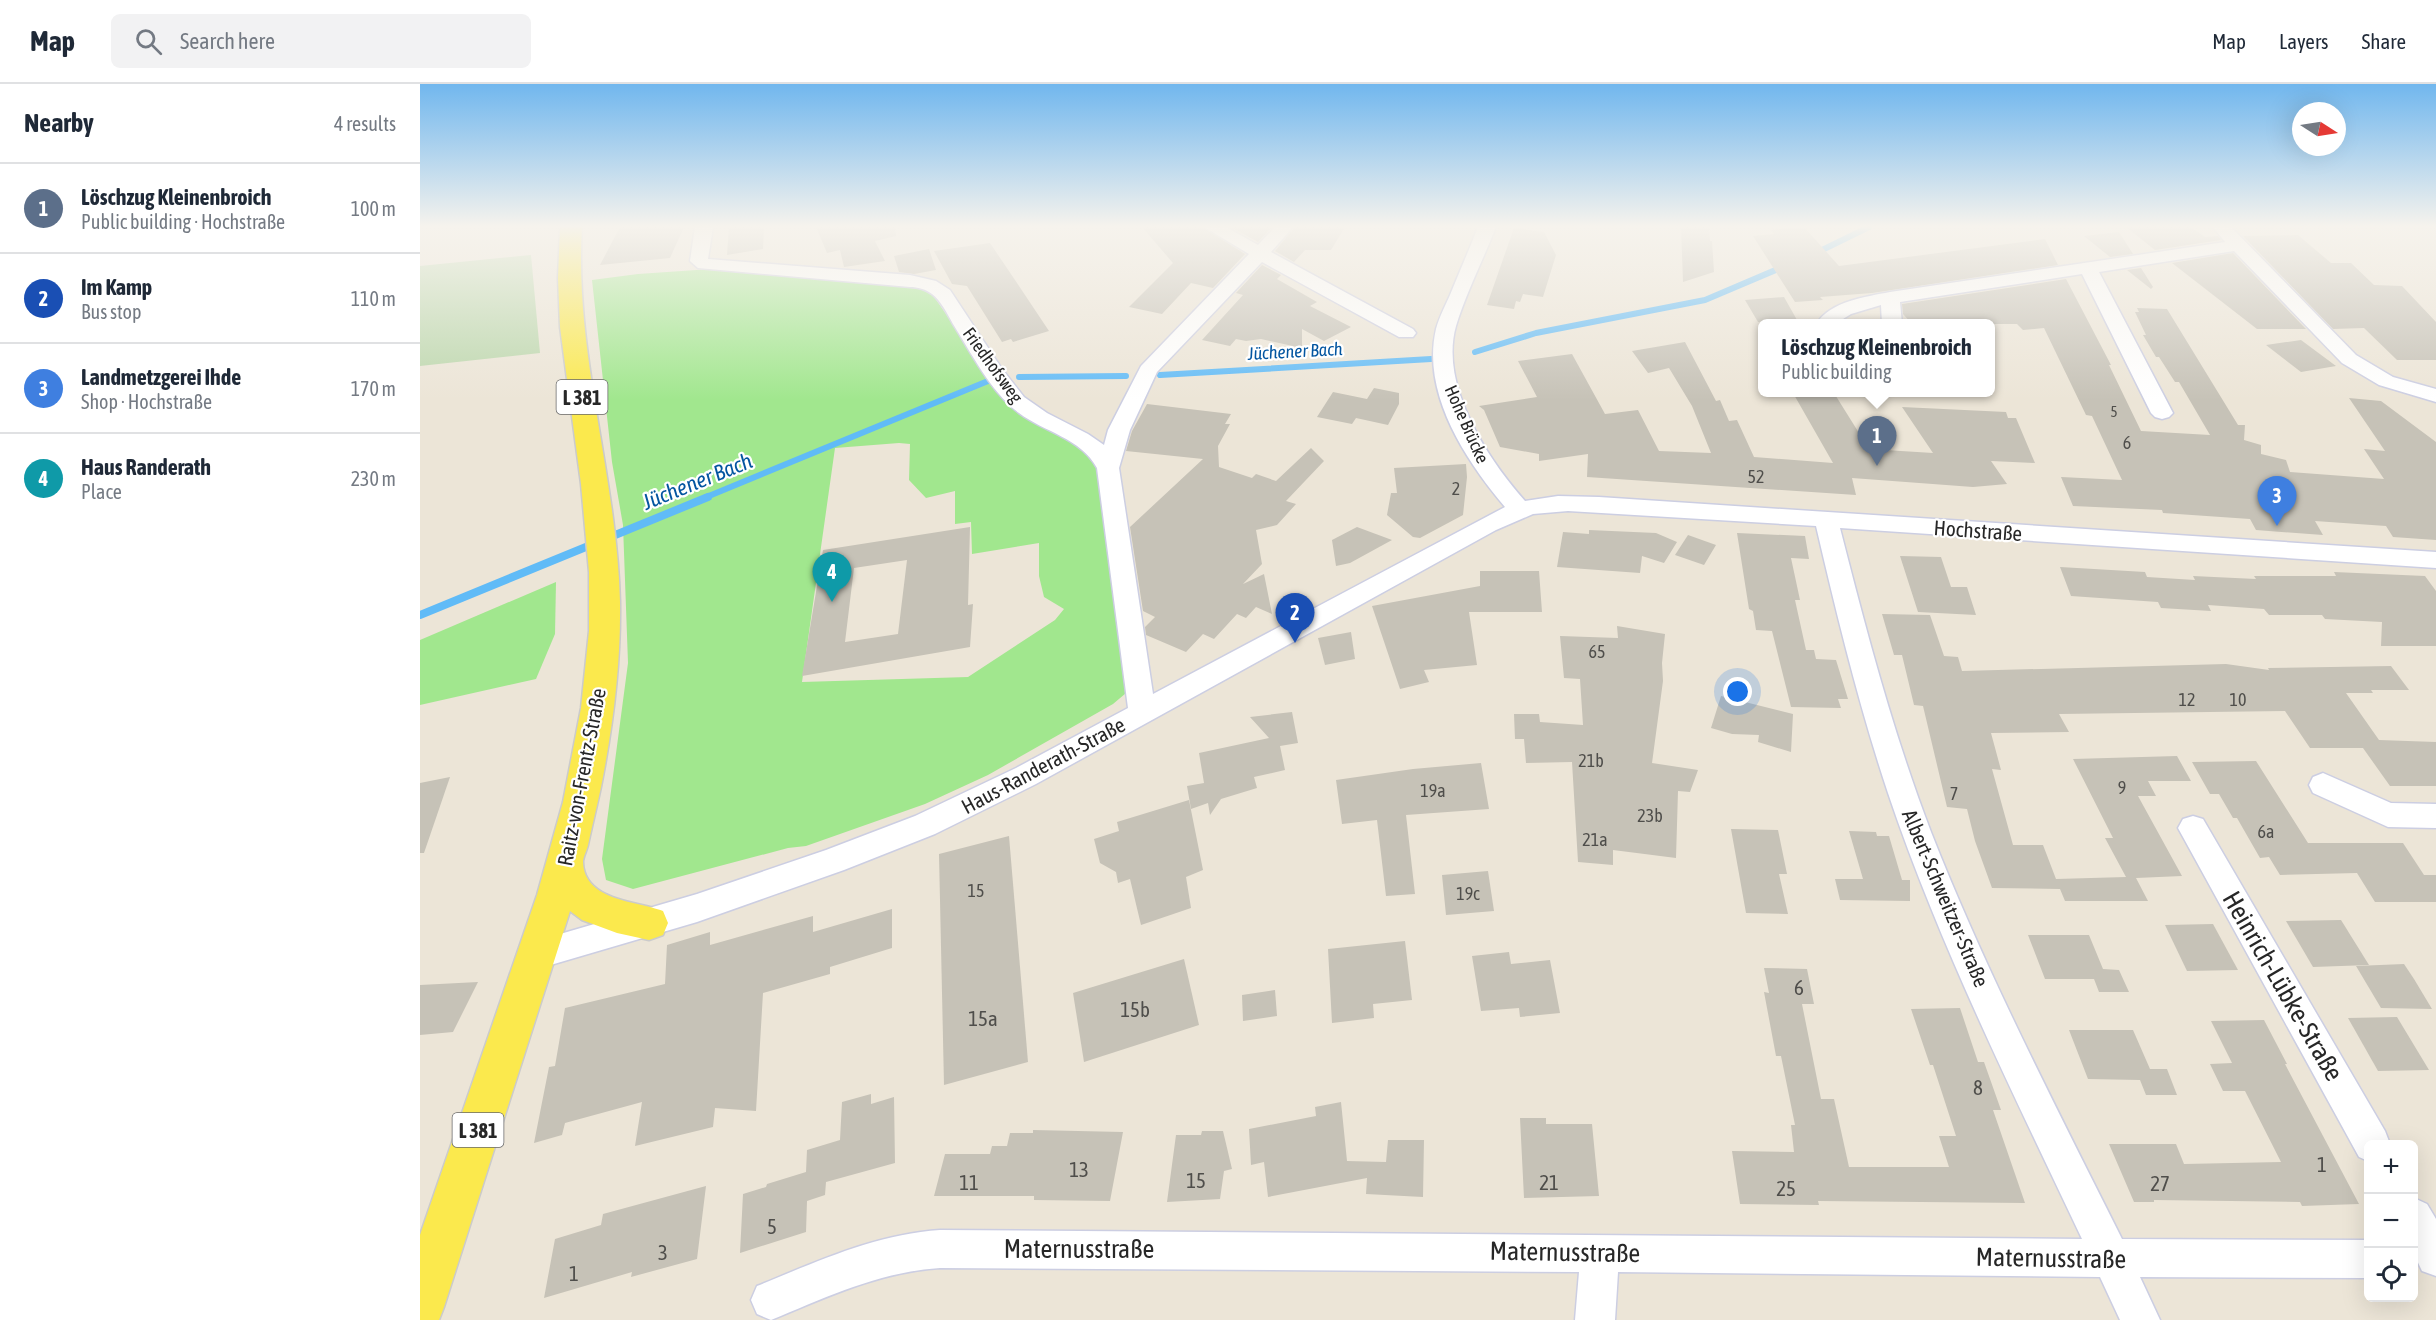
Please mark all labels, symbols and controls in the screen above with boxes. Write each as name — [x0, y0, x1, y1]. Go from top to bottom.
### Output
search box — [111, 14, 531, 68]
text: Map — [30, 25, 75, 57]
icon: search — [132, 25, 165, 58]
text: Search here — [180, 28, 275, 54]
text: Map — [2212, 29, 2246, 53]
text: Layers — [2279, 29, 2329, 53]
text: Share — [2362, 29, 2406, 53]
north arrow — [2292, 102, 2346, 156]
text: Nearby — [24, 108, 94, 138]
text: 4 results — [334, 112, 396, 135]
text: Löschzug Kleinenbroich — [81, 184, 271, 210]
text: 1 — [39, 197, 48, 220]
text: 100 m — [351, 197, 396, 220]
text: Public building · Hochstraße — [81, 210, 285, 233]
text: Im Kamp — [81, 274, 152, 300]
text: 2 — [39, 287, 48, 310]
text: 110 m — [351, 287, 396, 310]
text: Bus stop — [81, 300, 141, 323]
popup — [1758, 319, 1995, 397]
street label: Friedhofsweg — [959, 323, 1027, 407]
text: Löschzug Kleinenbroich — [1781, 334, 1972, 360]
water label: Jüchener Bach — [1246, 338, 1343, 364]
text: Public building — [1781, 360, 1892, 383]
text: Landmetzgerei Ihde — [81, 364, 241, 390]
text: 3 — [39, 377, 48, 400]
text: 170 m — [351, 377, 396, 400]
road number: L 381 — [556, 380, 608, 414]
street label: Hohe Brücke — [1440, 382, 1494, 466]
text: Shop · Hochstraße — [81, 390, 212, 413]
house number: 5 — [2110, 403, 2118, 420]
pin: 1 — [1858, 416, 1896, 466]
house number: 6 — [2123, 432, 2131, 453]
water label: Jüchener Bach — [637, 447, 756, 515]
text: Haus Randerath — [81, 454, 211, 480]
house number: 52 — [1748, 466, 1764, 487]
text: 4 — [39, 467, 48, 490]
text: 230 m — [351, 467, 396, 490]
pin: 3 — [2258, 476, 2296, 526]
house number: 2 — [1452, 478, 1460, 499]
text: Place — [81, 480, 122, 503]
street label: Hochstraße — [1933, 515, 2023, 545]
pin: 4 — [812, 552, 852, 602]
pin: 2 — [1276, 594, 1314, 643]
house number: 65 — [1589, 641, 1605, 662]
your location — [1723, 677, 1752, 706]
street label: Raitz-von-Frentz-Straße — [552, 686, 610, 868]
house number: 12 — [2179, 689, 2195, 710]
house number: 10 — [2230, 689, 2246, 710]
street label: Haus-Randerath-Straße — [957, 712, 1129, 818]
house number: 21b — [1578, 750, 1604, 771]
house number: 9 — [2118, 777, 2126, 798]
house number: 19a — [1420, 780, 1446, 801]
house number: 7 — [1950, 783, 1958, 804]
house number: 23b — [1637, 805, 1663, 826]
street label: Albert-Schweitzer-Straße — [1898, 806, 1994, 990]
house number: 6a — [2258, 821, 2274, 842]
house number: 21a — [1582, 829, 1608, 850]
house number: 15 — [968, 880, 984, 901]
house number: 19c — [1456, 883, 1480, 904]
street label: Heinrich-Lübke-Straße — [2217, 886, 2349, 1086]
house number: 6 — [1794, 975, 1804, 999]
house number: 15b — [1120, 997, 1150, 1021]
house number: 15a — [968, 1006, 998, 1030]
house number: 8 — [1973, 1075, 1983, 1099]
road number: L 381 — [452, 1113, 504, 1147]
map controls — [2364, 1140, 2418, 1302]
button: + — [2364, 1140, 2418, 1194]
house number: 1 — [2317, 1152, 2327, 1176]
house number: 13 — [1069, 1157, 1089, 1181]
house number: 15 — [1186, 1168, 1206, 1192]
house number: 11 — [959, 1170, 979, 1194]
house number: 21 — [1539, 1170, 1559, 1194]
house number: 27 — [2150, 1171, 2170, 1195]
house number: 25 — [1776, 1176, 1796, 1200]
button: − — [2364, 1194, 2418, 1248]
house number: 5 — [767, 1214, 777, 1238]
street label: Maternusstraße — [1004, 1234, 1154, 1264]
street label: Maternusstraße — [1489, 1236, 1641, 1268]
house number: 3 — [658, 1240, 668, 1264]
street label: Maternusstraße — [1975, 1242, 2127, 1274]
button: locate — [2364, 1248, 2418, 1302]
house number: 1 — [569, 1261, 579, 1285]

